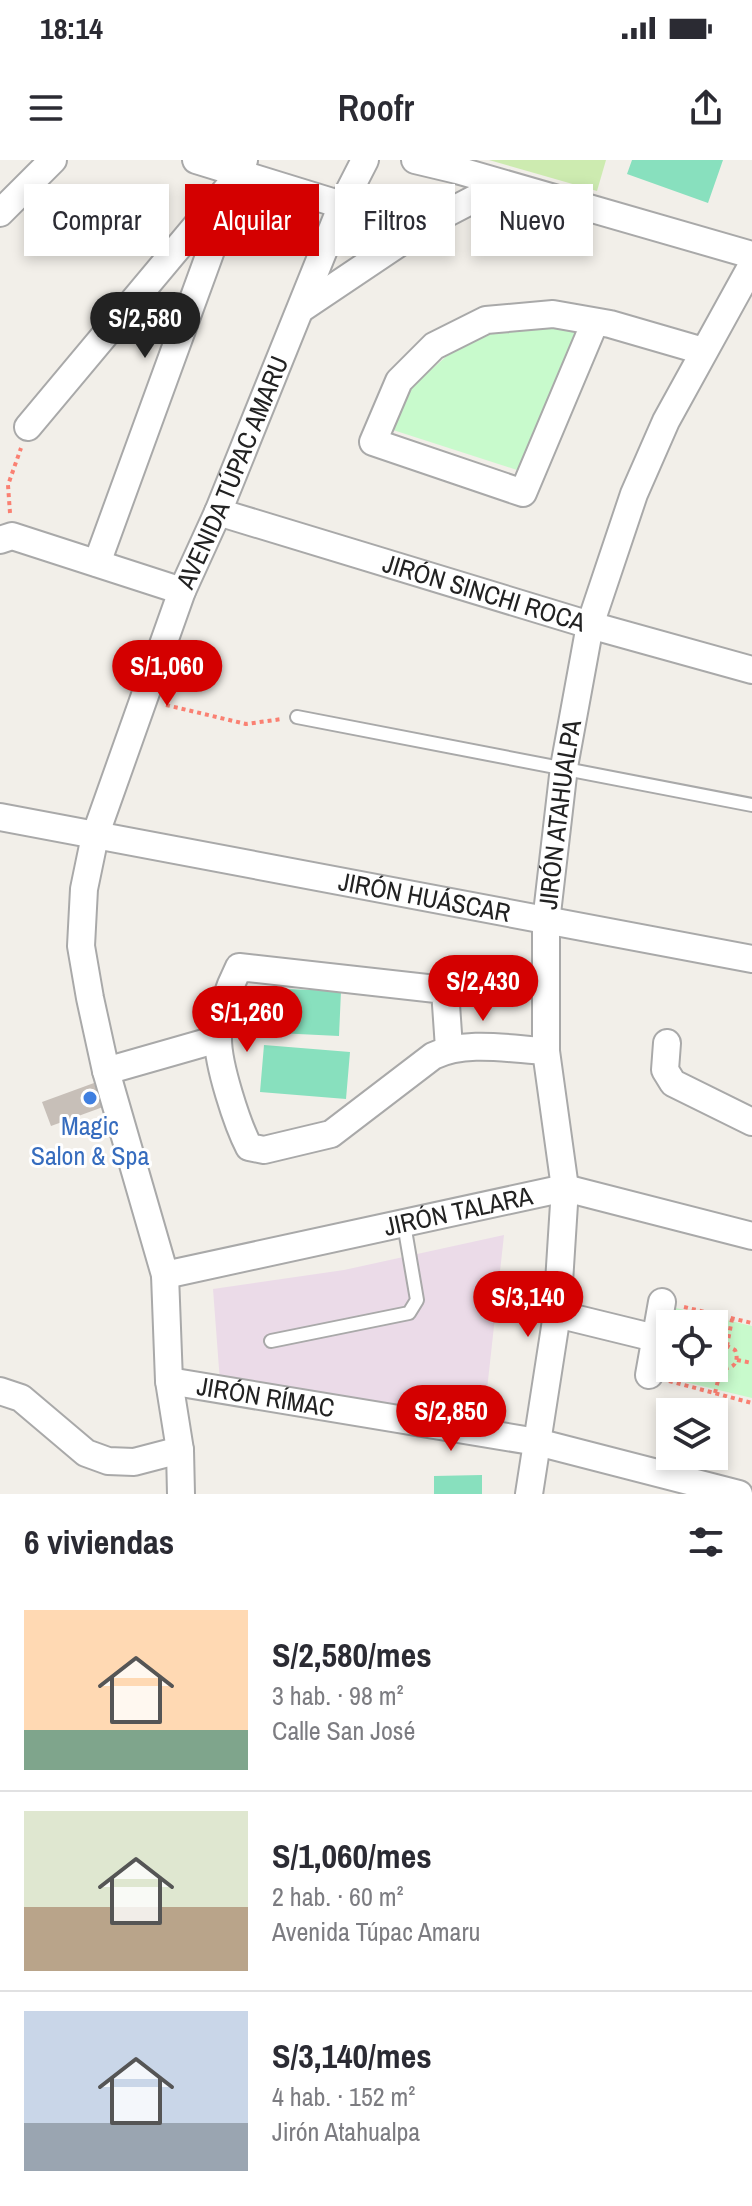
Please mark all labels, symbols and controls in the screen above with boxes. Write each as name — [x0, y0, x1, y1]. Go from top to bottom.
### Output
text: 18:14 — [40, 8, 103, 48]
text: Roofr — [338, 84, 414, 132]
icon: menu — [24, 86, 68, 130]
icon: share — [684, 86, 728, 130]
chip: Comprar — [24, 184, 169, 256]
chip: Alquilar — [185, 184, 319, 256]
chip: Filtros — [335, 184, 455, 256]
chip: Nuevo — [471, 184, 593, 256]
pin: S/2,580 — [71, 292, 219, 360]
text: S/2,580 — [108, 300, 182, 335]
street label: AVENIDA TÚPAC AMARU — [167, 351, 296, 595]
street label: JIRÓN SINCHI ROCA — [379, 545, 590, 640]
pin: S/1,060 — [93, 640, 241, 708]
text: S/1,060 — [130, 648, 204, 683]
street label: JIRÓN ATAHUALPA — [530, 716, 589, 911]
street label: JIRÓN HUÁSCAR — [336, 863, 513, 930]
pin: S/2,430 — [409, 955, 557, 1023]
text: S/2,430 — [446, 963, 520, 998]
pin: S/1,260 — [173, 986, 321, 1054]
text: S/1,260 — [210, 994, 284, 1029]
marker: Magic Salon & Spa — [81, 1089, 99, 1107]
place label: Magic Salon & Spa — [31, 1108, 149, 1173]
street label: JIRÓN TALARA — [381, 1177, 536, 1244]
pin: S/3,140 — [454, 1271, 602, 1339]
text: S/3,140 — [491, 1279, 565, 1314]
map controls — [656, 1310, 728, 1470]
button: locate — [656, 1310, 728, 1382]
street label: JIRÓN RÍMAC — [194, 1368, 337, 1425]
pin: S/2,850 — [377, 1385, 525, 1453]
text: S/2,850 — [414, 1393, 488, 1428]
button: layers — [656, 1398, 728, 1470]
text: 6 viviendas — [24, 1519, 174, 1565]
icon: filters — [684, 1520, 728, 1564]
text: S/2,580/mes — [272, 1632, 432, 1678]
icon: home — [88, 1642, 184, 1738]
text: 3 hab. · 98 m² — [272, 1678, 404, 1713]
text: Calle San José — [272, 1713, 415, 1748]
text: S/1,060/mes — [272, 1833, 432, 1879]
icon: home — [88, 1843, 184, 1939]
text: 2 hab. · 60 m² — [272, 1879, 404, 1914]
text: Avenida Túpac Amaru — [272, 1914, 480, 1949]
text: S/3,140/mes — [272, 2033, 432, 2079]
icon: home — [88, 2043, 184, 2139]
text: 4 hab. · 152 m² — [272, 2079, 415, 2114]
text: Jirón Atahualpa — [272, 2114, 420, 2149]

